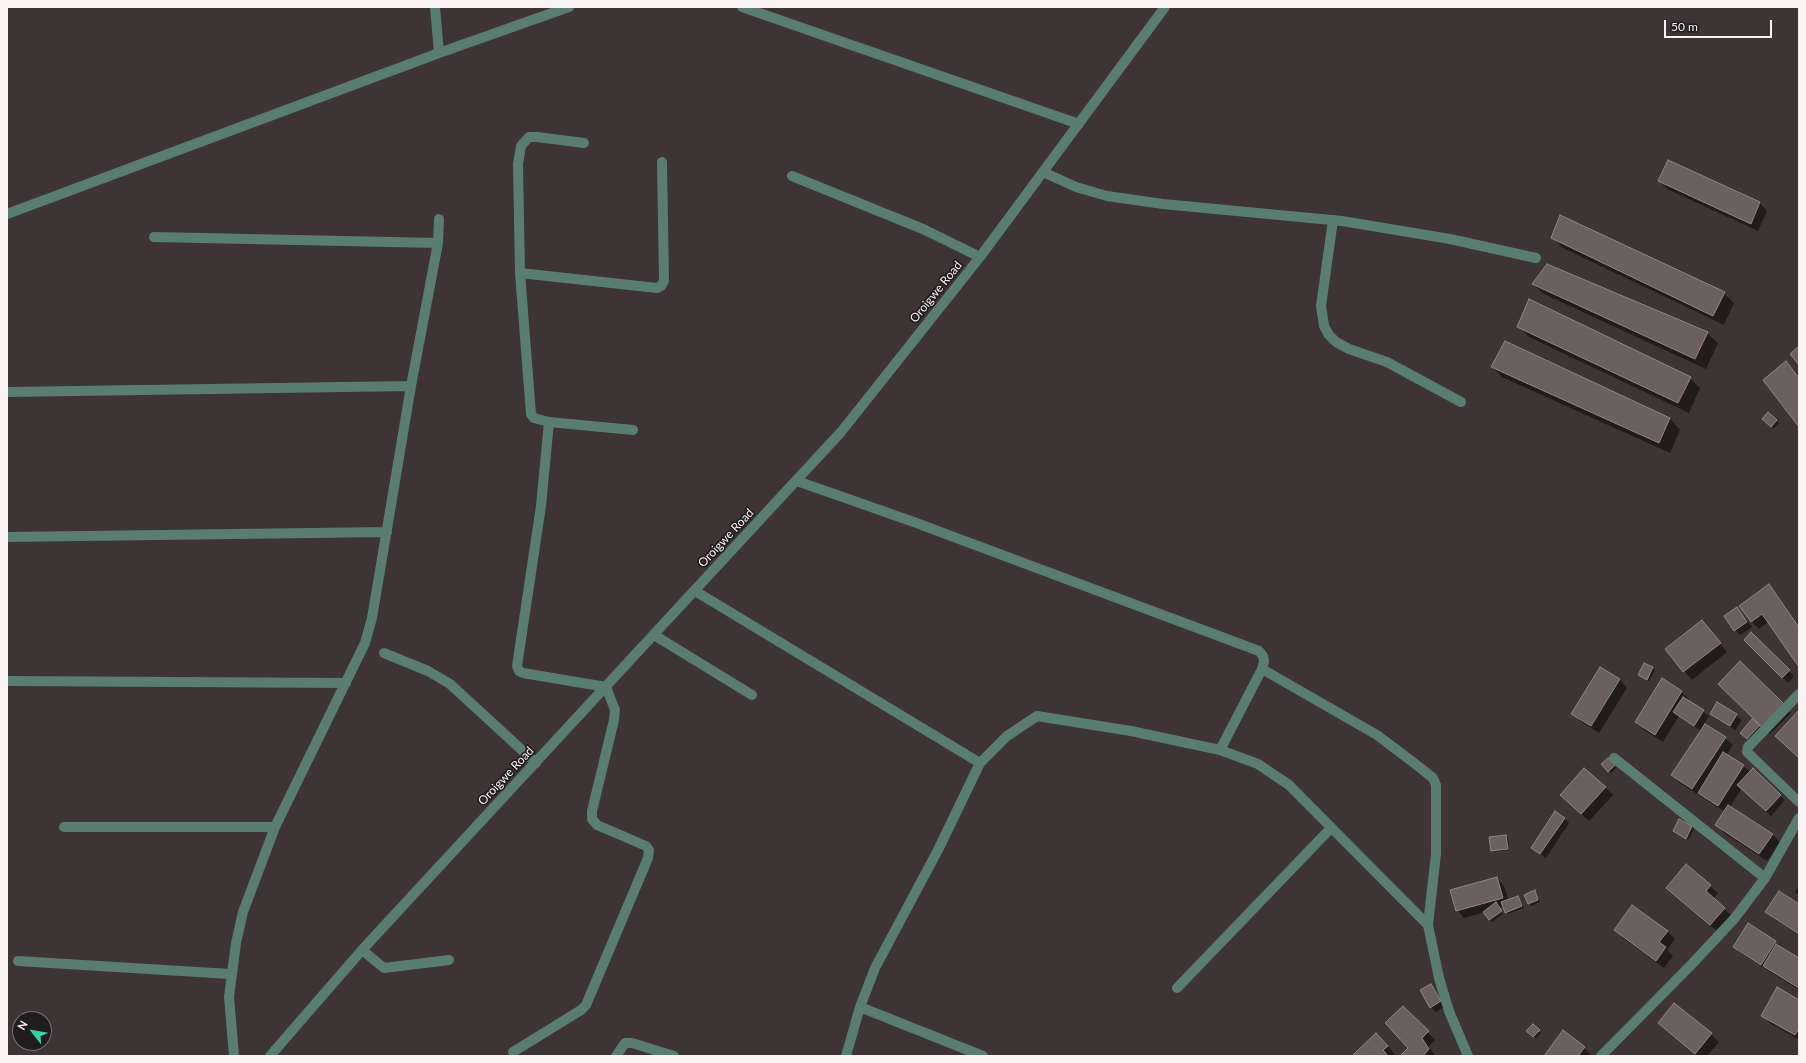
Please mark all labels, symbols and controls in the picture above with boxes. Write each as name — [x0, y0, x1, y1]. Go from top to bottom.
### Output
scale bar — [1666, 12, 1774, 38]
text: 50 m — [1671, 19, 1698, 34]
street label: Oroigwe Road — [907, 258, 965, 326]
street label: Oroigwe Road — [695, 506, 757, 570]
street label: Oroigwe Road — [475, 744, 537, 808]
north arrow — [12, 1011, 52, 1051]
text: N — [14, 1018, 30, 1032]

